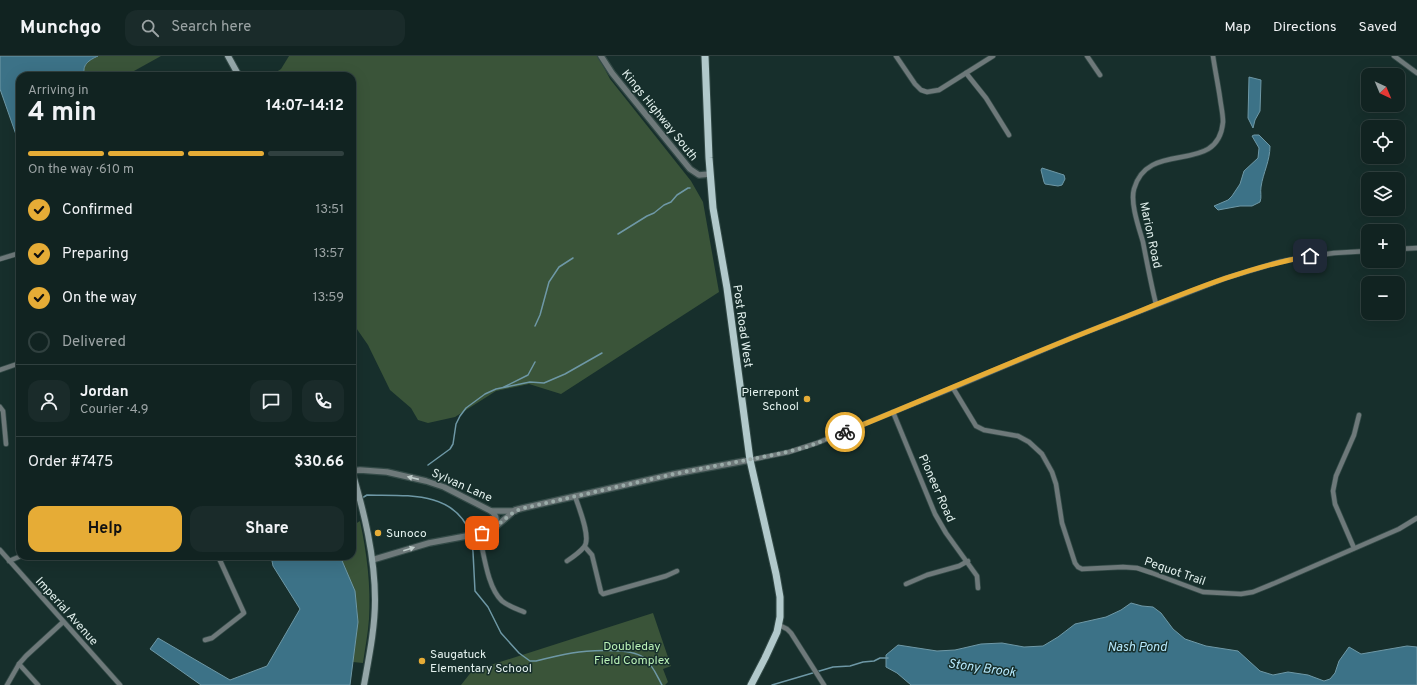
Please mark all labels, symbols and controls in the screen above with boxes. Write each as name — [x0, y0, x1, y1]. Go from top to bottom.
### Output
search box — [125, 10, 405, 46]
text: Munchgo — [20, 16, 101, 40]
icon: search — [139, 17, 161, 39]
text: Search here — [171, 18, 251, 37]
text: Map — [1225, 19, 1251, 36]
text: Directions — [1273, 19, 1337, 36]
text: Saved — [1359, 19, 1397, 36]
street label: Kings Highway South — [617, 67, 701, 165]
north arrow — [1361, 68, 1405, 112]
map controls — [1361, 68, 1405, 320]
text: Arriving in — [28, 83, 89, 99]
text: 4 min — [28, 97, 97, 130]
text: 14:07–14:12 — [266, 97, 344, 116]
button: locate — [1361, 120, 1405, 164]
text: On the way · 610 m — [28, 162, 134, 178]
button: layers — [1361, 172, 1405, 216]
icon: check — [28, 199, 50, 221]
text: Confirmed — [62, 201, 133, 220]
street label: Marion Road — [1135, 201, 1165, 270]
text: 13:51 — [315, 202, 344, 218]
button: + — [1361, 224, 1405, 268]
pin — [1293, 239, 1327, 273]
icon: check — [28, 243, 50, 265]
text: Preparing — [62, 245, 129, 264]
icon: home — [1299, 245, 1321, 267]
text: 13:57 — [314, 246, 344, 262]
button: − — [1361, 276, 1405, 320]
street label: Post Road West — [728, 284, 756, 369]
icon: check — [28, 287, 50, 309]
text: On the way — [62, 289, 137, 308]
text: 13:59 — [313, 290, 344, 306]
text: Delivered — [62, 333, 126, 352]
button: person — [28, 380, 70, 422]
button: chat — [250, 380, 292, 422]
button: phone — [302, 380, 344, 422]
text: Jordan — [80, 383, 129, 402]
place label: Pierrepont School — [742, 385, 799, 415]
marker: Pierrepont School — [802, 394, 812, 404]
text: Courier · 4.9 — [80, 402, 148, 418]
courier — [825, 412, 865, 452]
icon: bike — [834, 421, 856, 443]
street label: Pioneer Road — [914, 452, 958, 525]
text: Order #7475 — [28, 453, 113, 472]
text: $30.66 — [294, 453, 344, 472]
street label: Sylvan Lane — [429, 465, 495, 506]
one-way arrow — [407, 474, 419, 480]
button: Help — [28, 506, 182, 552]
button: Share — [190, 506, 344, 552]
pin — [465, 516, 499, 550]
icon: bag — [471, 522, 493, 544]
place label: Sunoco — [386, 526, 427, 542]
marker: Sunoco — [373, 528, 383, 538]
one-way arrow — [403, 546, 415, 552]
street label: Pequot Trail — [1142, 554, 1208, 590]
street label: Imperial Avenue — [31, 574, 101, 649]
park label: Doubleday Field Complex — [594, 639, 670, 669]
water label: Nash Pond — [1107, 640, 1168, 656]
place label: Saugatuck Elementary School — [430, 647, 532, 677]
marker: Saugatuck Elementary School — [417, 656, 427, 666]
water label: Stony Brook — [947, 656, 1017, 682]

